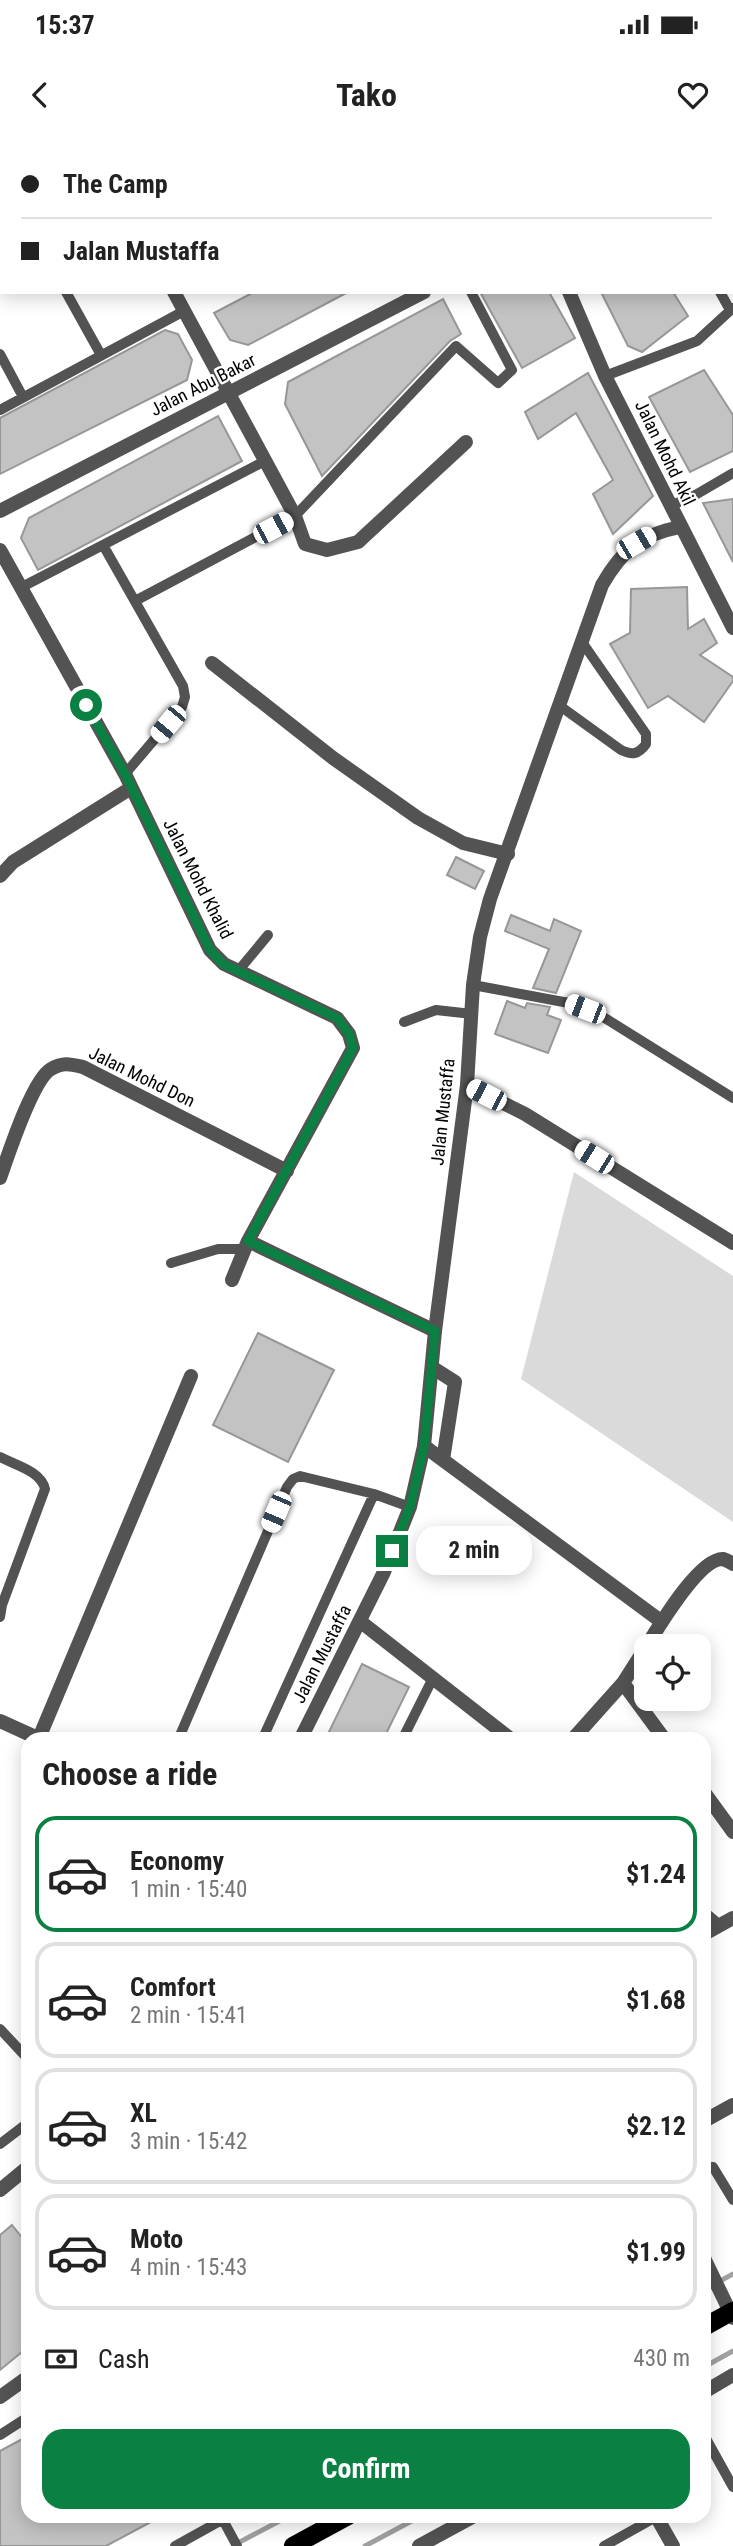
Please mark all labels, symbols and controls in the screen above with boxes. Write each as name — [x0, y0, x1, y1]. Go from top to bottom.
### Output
text: 15:37 — [35, 10, 95, 40]
icon: back — [21, 76, 59, 114]
text: Tako — [336, 76, 397, 114]
icon: heart — [674, 76, 712, 114]
text: The Camp — [63, 169, 168, 199]
text: Jalan Mustaffa — [63, 236, 219, 266]
street label: Jalan Abu Bakar — [146, 349, 260, 420]
street label: Jalan Mohd Akil — [631, 397, 700, 509]
car — [250, 509, 297, 547]
car — [613, 523, 660, 563]
route start — [70, 689, 102, 721]
car — [147, 701, 190, 747]
street label: Jalan Mohd Khalid — [159, 815, 238, 942]
car — [562, 992, 609, 1026]
street label: Jalan Mohd Don — [86, 1042, 199, 1111]
street label: Jalan Mustaffa — [426, 1057, 459, 1166]
car — [463, 1076, 510, 1114]
car — [571, 1137, 618, 1177]
car — [259, 1489, 294, 1535]
callout: 2 min — [416, 1526, 532, 1576]
route end — [376, 1535, 408, 1567]
text: 2 min — [448, 1537, 500, 1564]
street label: Jalan Mustaffa — [288, 1601, 355, 1706]
map controls — [634, 1634, 711, 1711]
button: locate — [634, 1634, 711, 1711]
text: Choose a ride — [42, 1755, 217, 1793]
icon: car — [46, 1843, 109, 1906]
text: Economy — [130, 1846, 224, 1876]
text: $1.24 — [626, 1859, 686, 1889]
text: 1 min · 15:40 — [130, 1876, 247, 1903]
icon: car — [46, 1969, 109, 2032]
text: Comfort — [130, 1972, 216, 2002]
text: $1.68 — [626, 1985, 686, 2015]
text: 2 min · 15:41 — [130, 2002, 247, 2029]
icon: car — [46, 2095, 109, 2158]
text: XL — [130, 2098, 157, 2128]
text: $2.12 — [626, 2111, 686, 2141]
text: 3 min · 15:42 — [130, 2128, 247, 2155]
icon: car — [46, 2221, 109, 2284]
text: Moto — [130, 2224, 183, 2254]
text: $1.99 — [626, 2237, 686, 2267]
text: 4 min · 15:43 — [130, 2254, 247, 2281]
icon: cash — [42, 2340, 80, 2378]
text: Cash — [98, 2344, 150, 2374]
text: 430 m — [633, 2345, 690, 2372]
button: Confirm — [42, 2429, 690, 2509]

